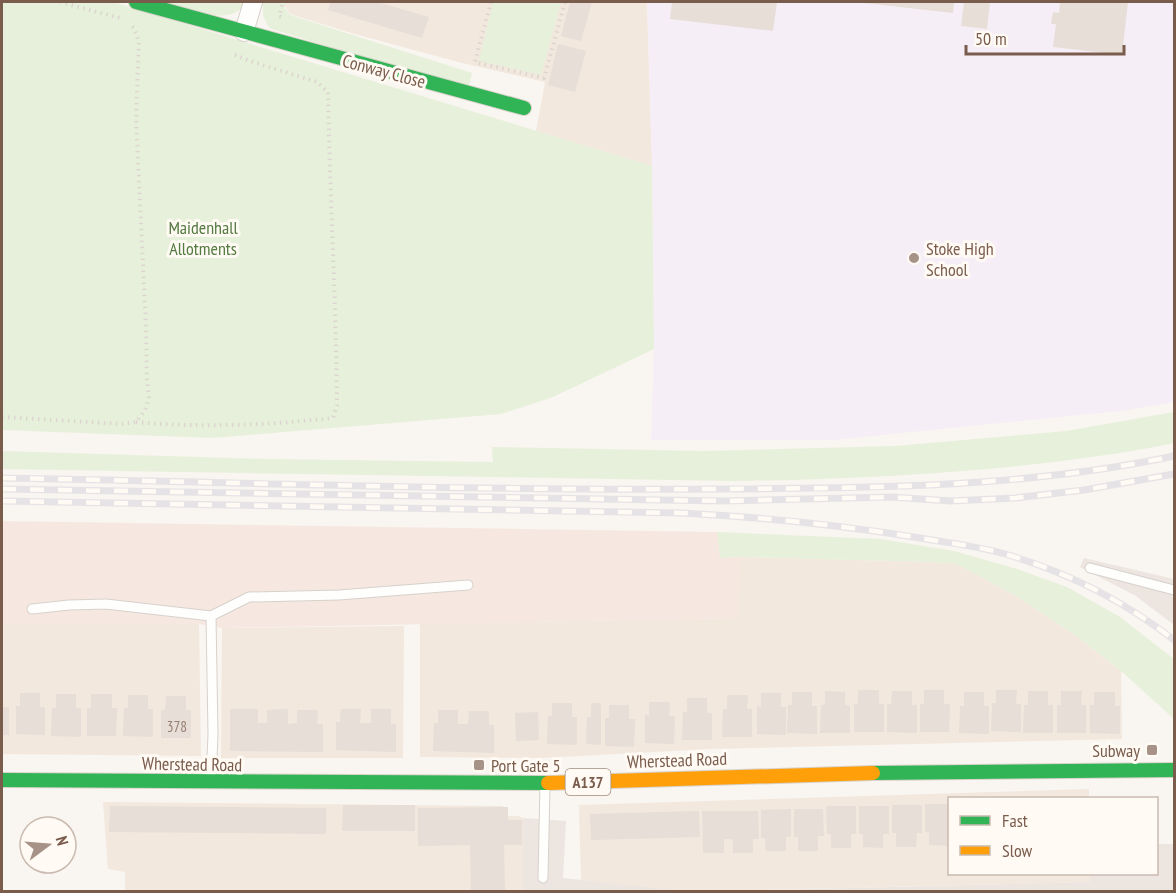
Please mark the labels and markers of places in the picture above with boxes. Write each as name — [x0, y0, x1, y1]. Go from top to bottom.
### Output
place label: Stoke High School — [926, 237, 994, 281]
marker: Stoke High School — [907, 251, 921, 265]
place label: Subway — [1092, 739, 1140, 762]
marker: Subway — [1145, 743, 1159, 757]
place label: Port Gate 5 — [491, 754, 561, 777]
marker: Port Gate 5 — [472, 758, 486, 772]

